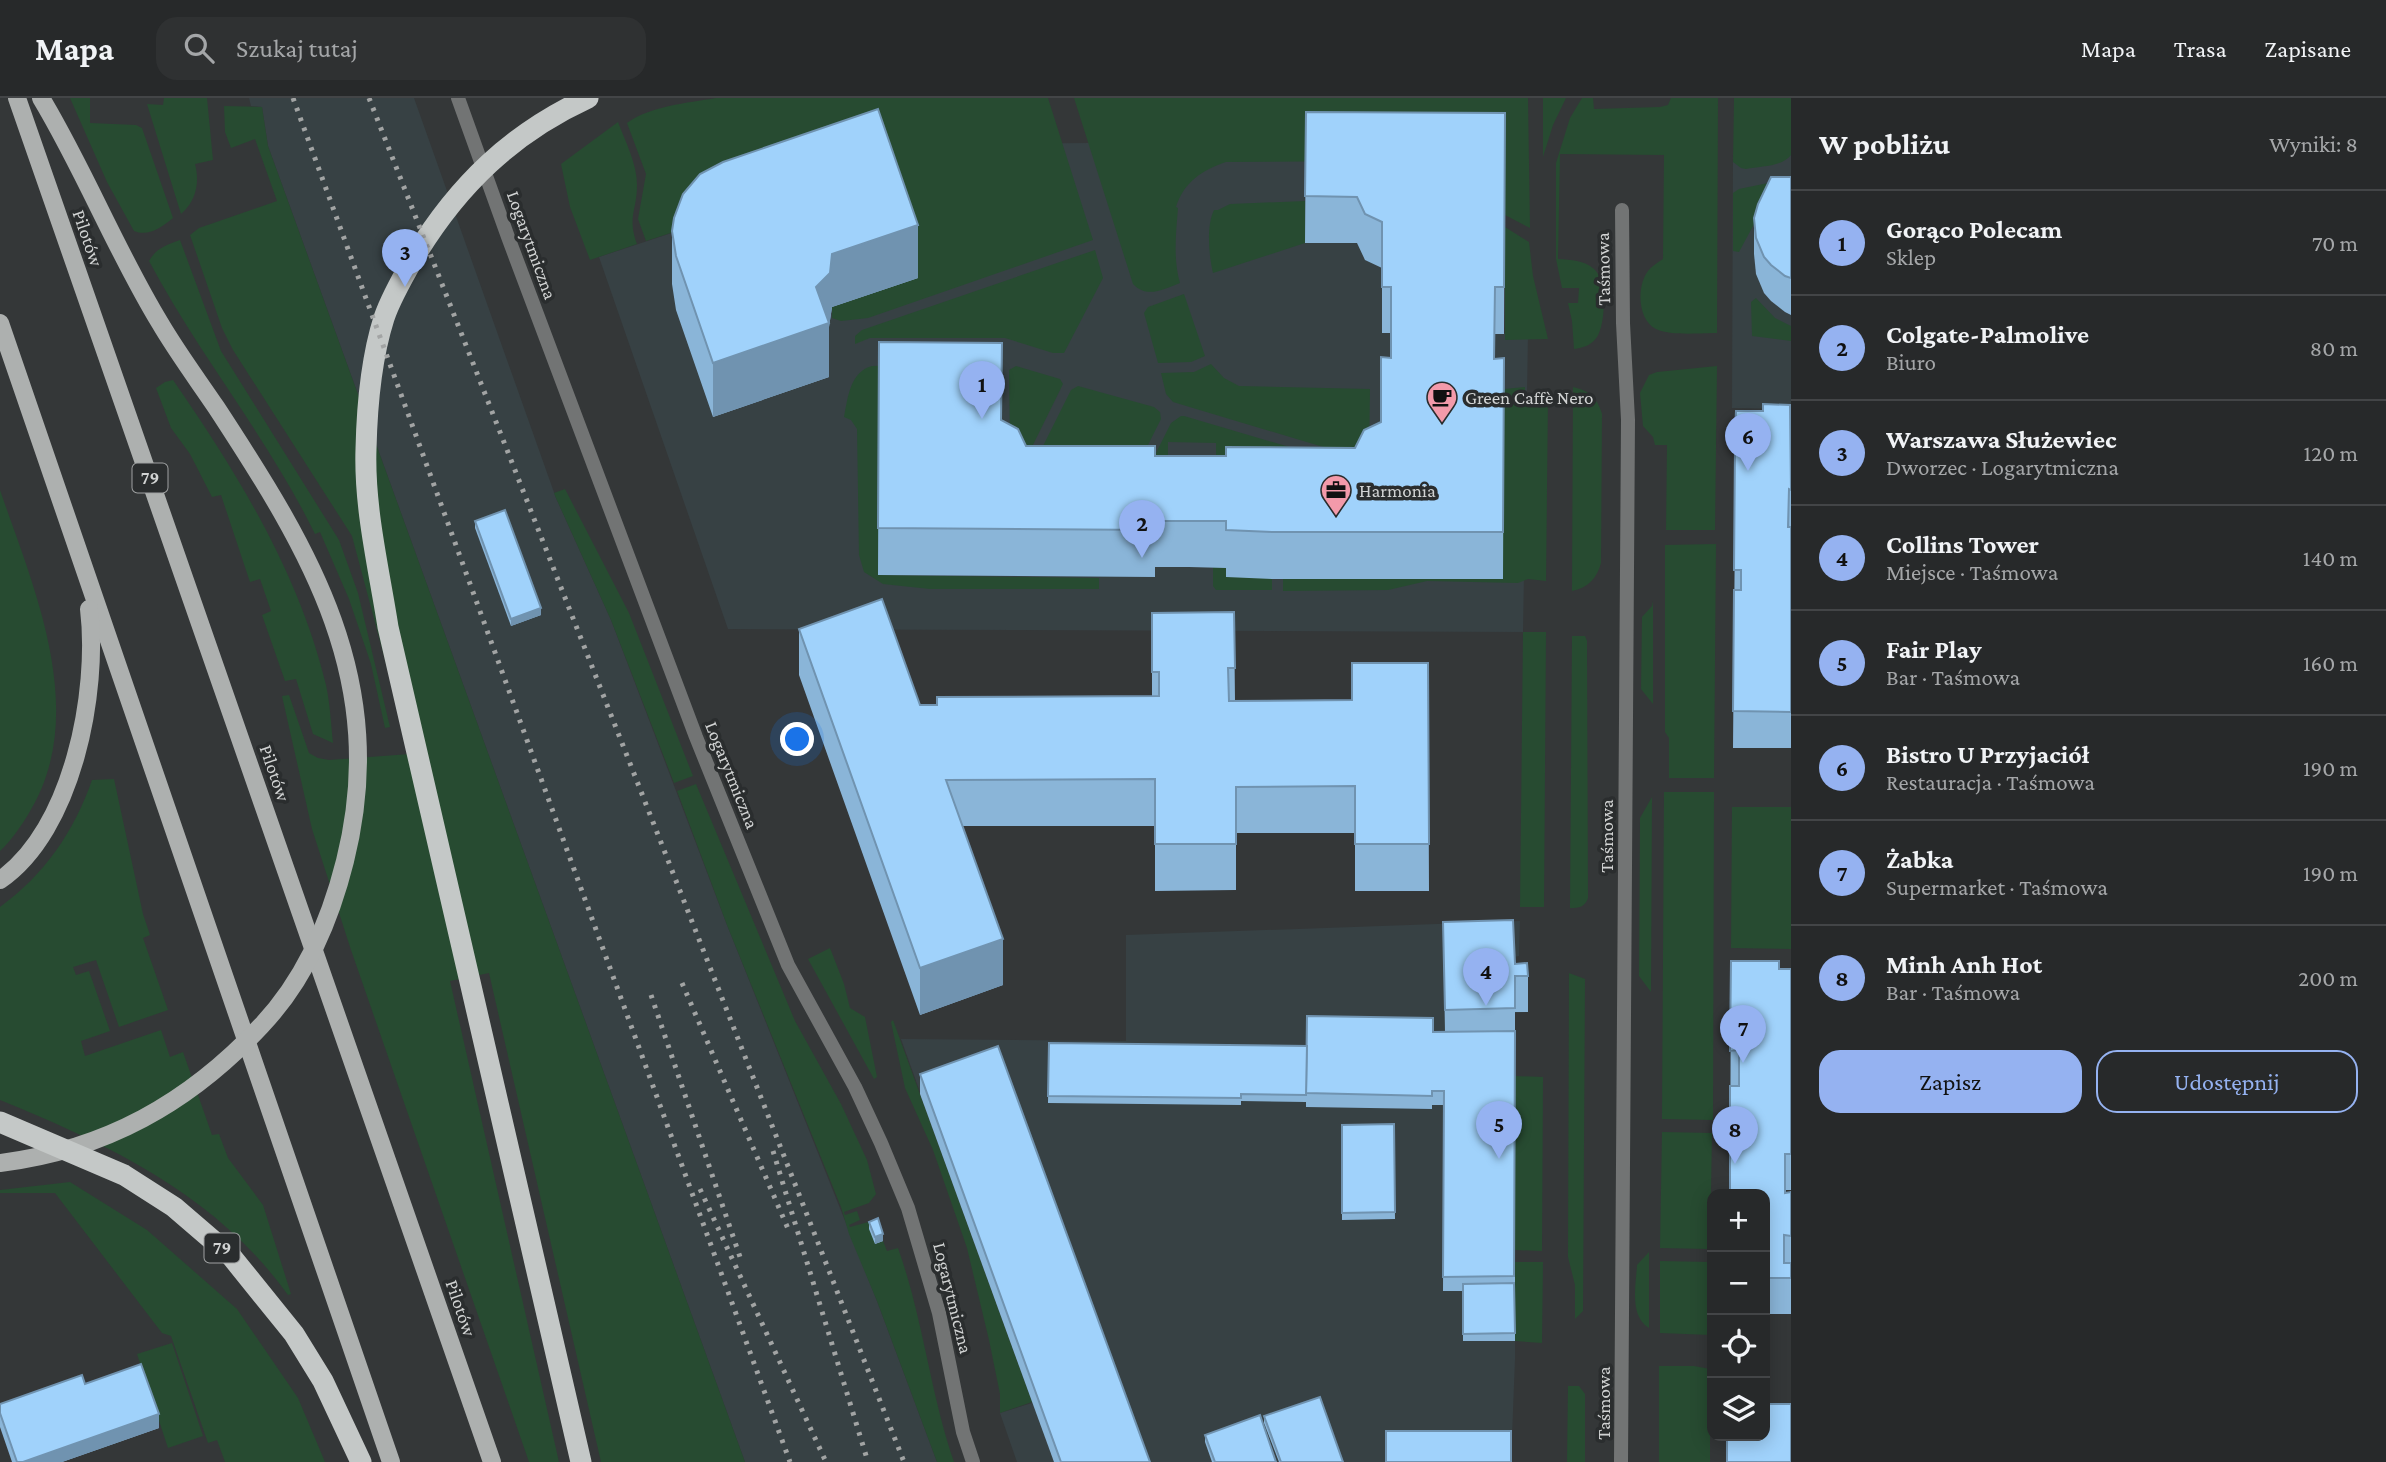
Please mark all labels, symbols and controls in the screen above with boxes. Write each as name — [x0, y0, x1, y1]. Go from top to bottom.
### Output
search box — [156, 17, 646, 80]
icon: search — [180, 29, 218, 67]
text: Mapa — [35, 30, 114, 67]
text: Szukaj tutaj — [236, 34, 358, 63]
text: Mapa — [2081, 35, 2136, 62]
text: Trasa — [2174, 35, 2227, 62]
text: Zapisane — [2265, 35, 2351, 62]
text: W pobliżu — [1819, 127, 1950, 160]
text: Wyniki: 8 — [2269, 131, 2358, 157]
street label: Logarytmiczna — [503, 188, 561, 302]
street label: Pilotów — [69, 207, 107, 269]
text: Gorąco Polecam — [1886, 215, 2062, 244]
pin: 3 — [382, 229, 428, 287]
text: 1 — [1838, 230, 1846, 256]
text: 70 m — [2312, 230, 2358, 256]
street label: Taśmowa — [1592, 232, 1614, 306]
text: Sklep — [1886, 244, 1936, 270]
text: Colgate-Palmolive — [1886, 320, 2089, 349]
text: 2 — [1836, 335, 1848, 361]
text: 80 m — [2310, 335, 2358, 361]
text: Biuro — [1886, 349, 1936, 375]
pin: 1 — [959, 361, 1005, 419]
cafe icon: Green Caffè Nero — [1425, 380, 1459, 424]
place label: Green Caffè Nero — [1465, 387, 1593, 408]
pin: 6 — [1725, 413, 1771, 471]
text: Warszawa Służewiec — [1886, 425, 2117, 454]
text: 3 — [1836, 440, 1848, 466]
text: 120 m — [2304, 440, 2358, 466]
text: Dworzec · Logarytmiczna — [1886, 454, 2119, 480]
road number: 79 — [132, 464, 168, 492]
office icon: Harmonia — [1319, 473, 1353, 517]
place label: Harmonia — [1359, 480, 1436, 501]
pin: 2 — [1119, 500, 1165, 558]
text: Collins Tower — [1886, 530, 2039, 559]
text: 4 — [1836, 545, 1848, 571]
text: 140 m — [2303, 545, 2358, 571]
text: Miejsce · Taśmowa — [1886, 559, 2058, 585]
text: Fair Play — [1886, 635, 1982, 664]
text: 5 — [1836, 650, 1848, 676]
text: 160 m — [2303, 650, 2358, 676]
text: Bar · Taśmowa — [1886, 664, 2020, 690]
street label: Logarytmiczna — [701, 718, 763, 832]
your location — [780, 722, 814, 756]
text: Bistro U Przyjaciół — [1886, 740, 2089, 769]
street label: Pilotów — [256, 742, 294, 804]
text: 6 — [1836, 755, 1848, 781]
text: 190 m — [2303, 755, 2358, 781]
text: Restauracja · Taśmowa — [1886, 769, 2095, 795]
street label: Taśmowa — [1596, 799, 1617, 873]
text: Żabka — [1886, 845, 1954, 874]
text: 7 — [1836, 860, 1848, 886]
text: 190 m — [2303, 860, 2358, 886]
text: Supermarket · Taśmowa — [1886, 874, 2108, 900]
pin: 4 — [1463, 948, 1509, 1006]
text: Minh Anh Hot — [1886, 950, 2042, 979]
text: 8 — [1835, 965, 1849, 991]
text: 200 m — [2298, 965, 2358, 991]
text: Bar · Taśmowa — [1886, 979, 2020, 1005]
pin: 7 — [1720, 1005, 1766, 1063]
button: Zapisz — [1819, 1050, 2082, 1113]
button: Udostępnij — [2096, 1050, 2358, 1113]
pin: 5 — [1476, 1101, 1522, 1159]
pin: 8 — [1712, 1106, 1758, 1164]
map controls — [1707, 1189, 1770, 1441]
button: + — [1707, 1189, 1770, 1252]
road number: 79 — [204, 1233, 240, 1262]
street label: Logarytmiczna — [929, 1240, 977, 1356]
button: − — [1707, 1252, 1770, 1315]
street label: Pilotów — [442, 1277, 480, 1339]
button: locate — [1707, 1315, 1770, 1378]
street label: Taśmowa — [1593, 1366, 1614, 1440]
button: layers — [1707, 1378, 1770, 1441]

